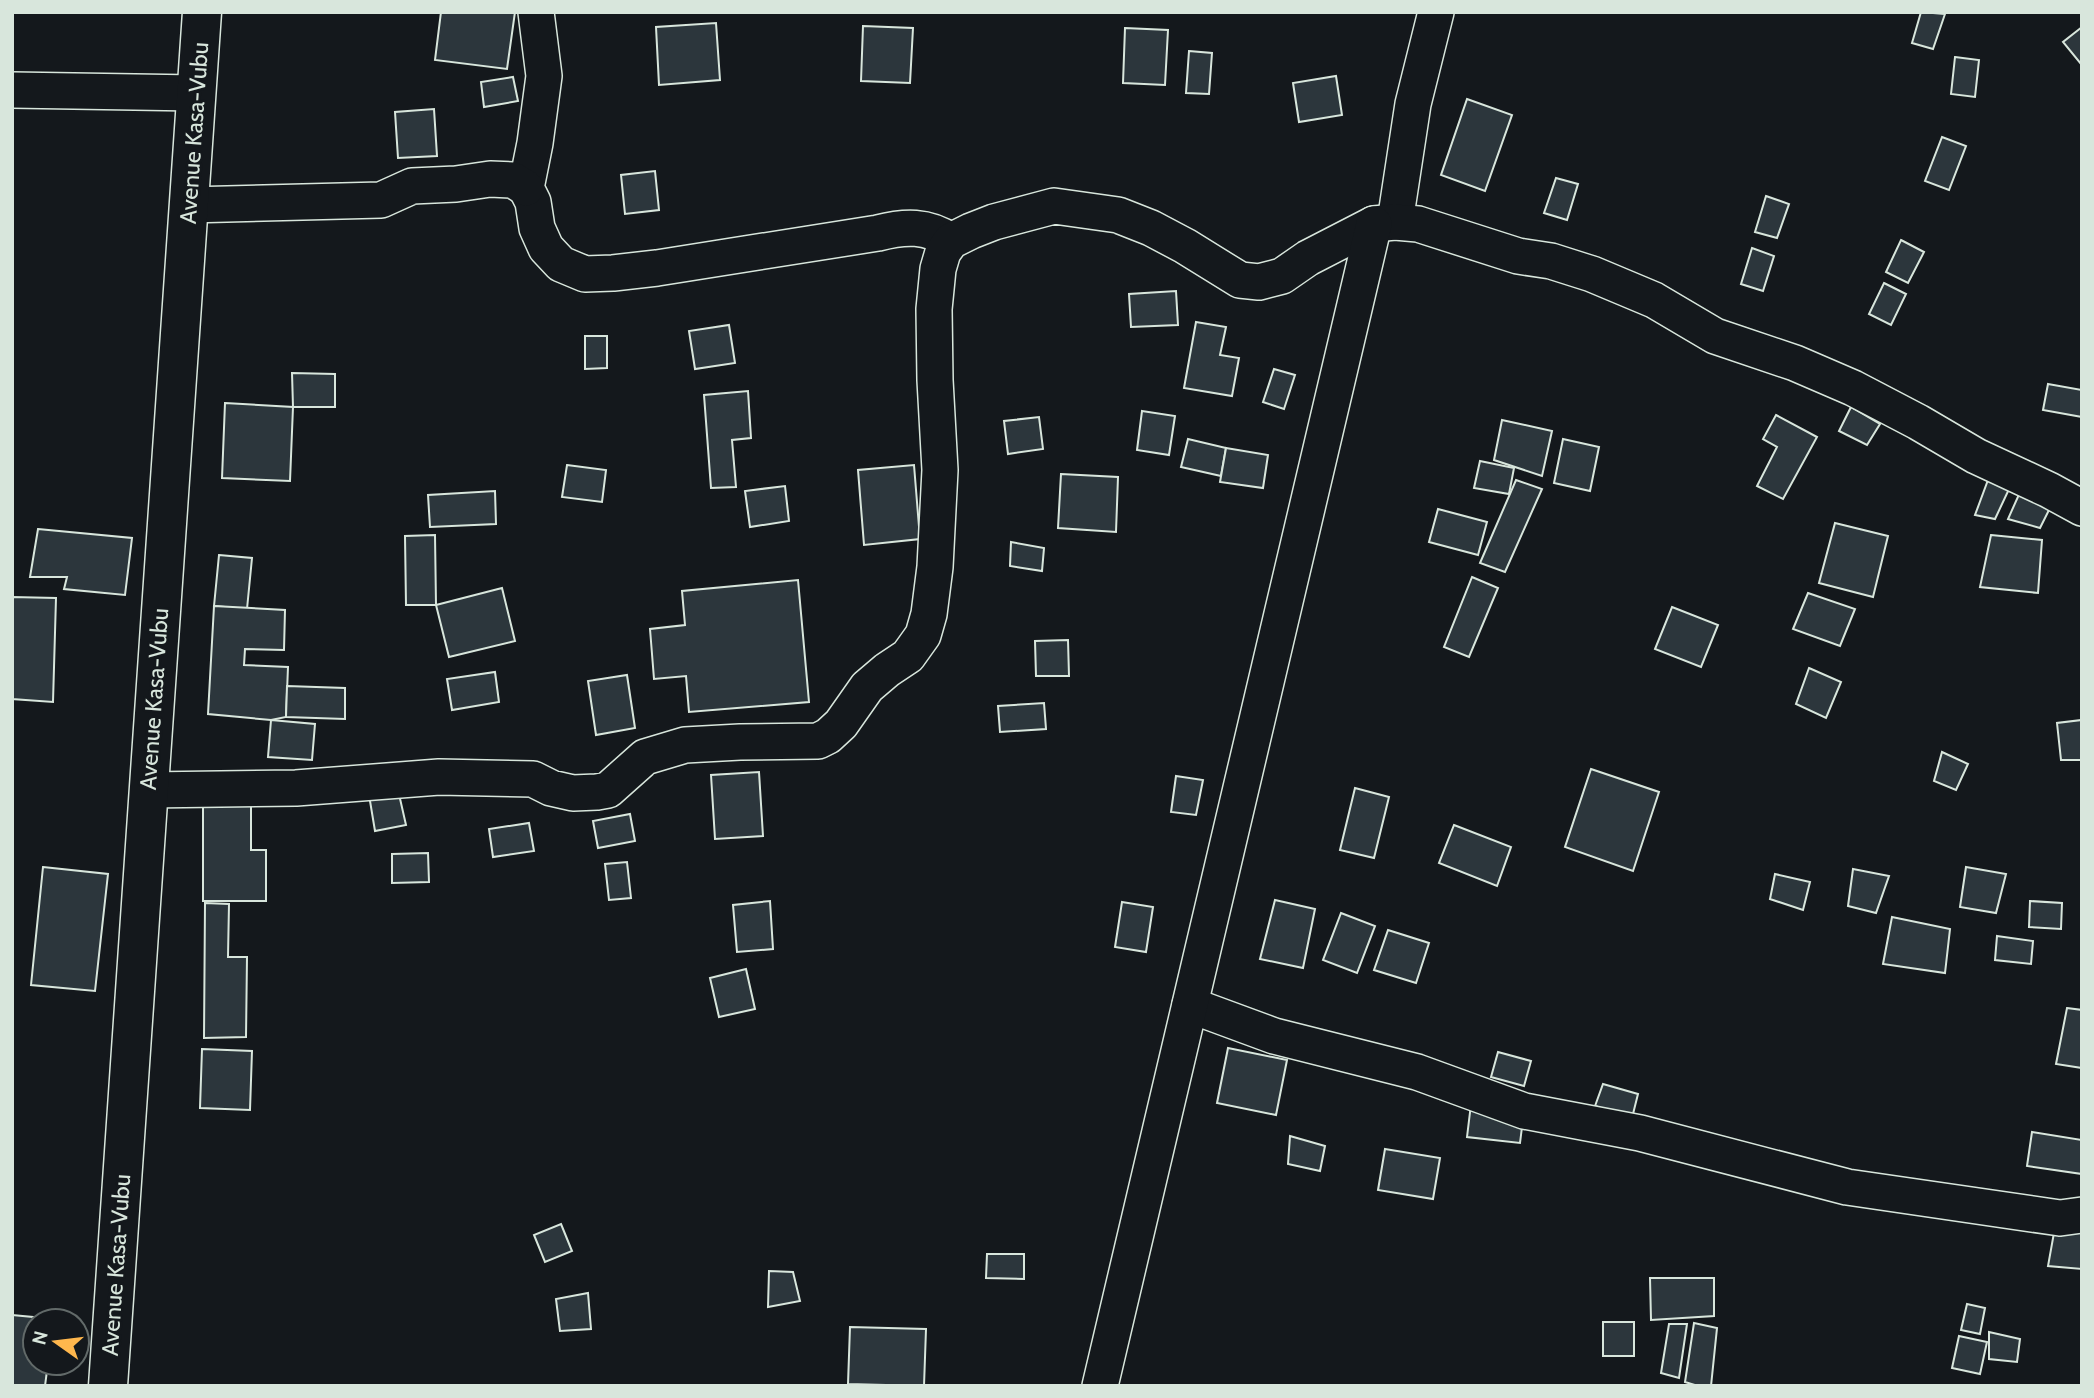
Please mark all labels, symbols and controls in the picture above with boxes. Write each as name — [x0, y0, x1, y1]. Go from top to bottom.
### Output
street label: Avenue Kasa-Vubu — [174, 41, 214, 225]
street label: Avenue Kasa-Vubu — [134, 607, 174, 791]
street label: Avenue Kasa-Vubu — [96, 1173, 136, 1357]
north arrow — [21, 1307, 91, 1377]
text: N — [27, 1329, 53, 1347]

